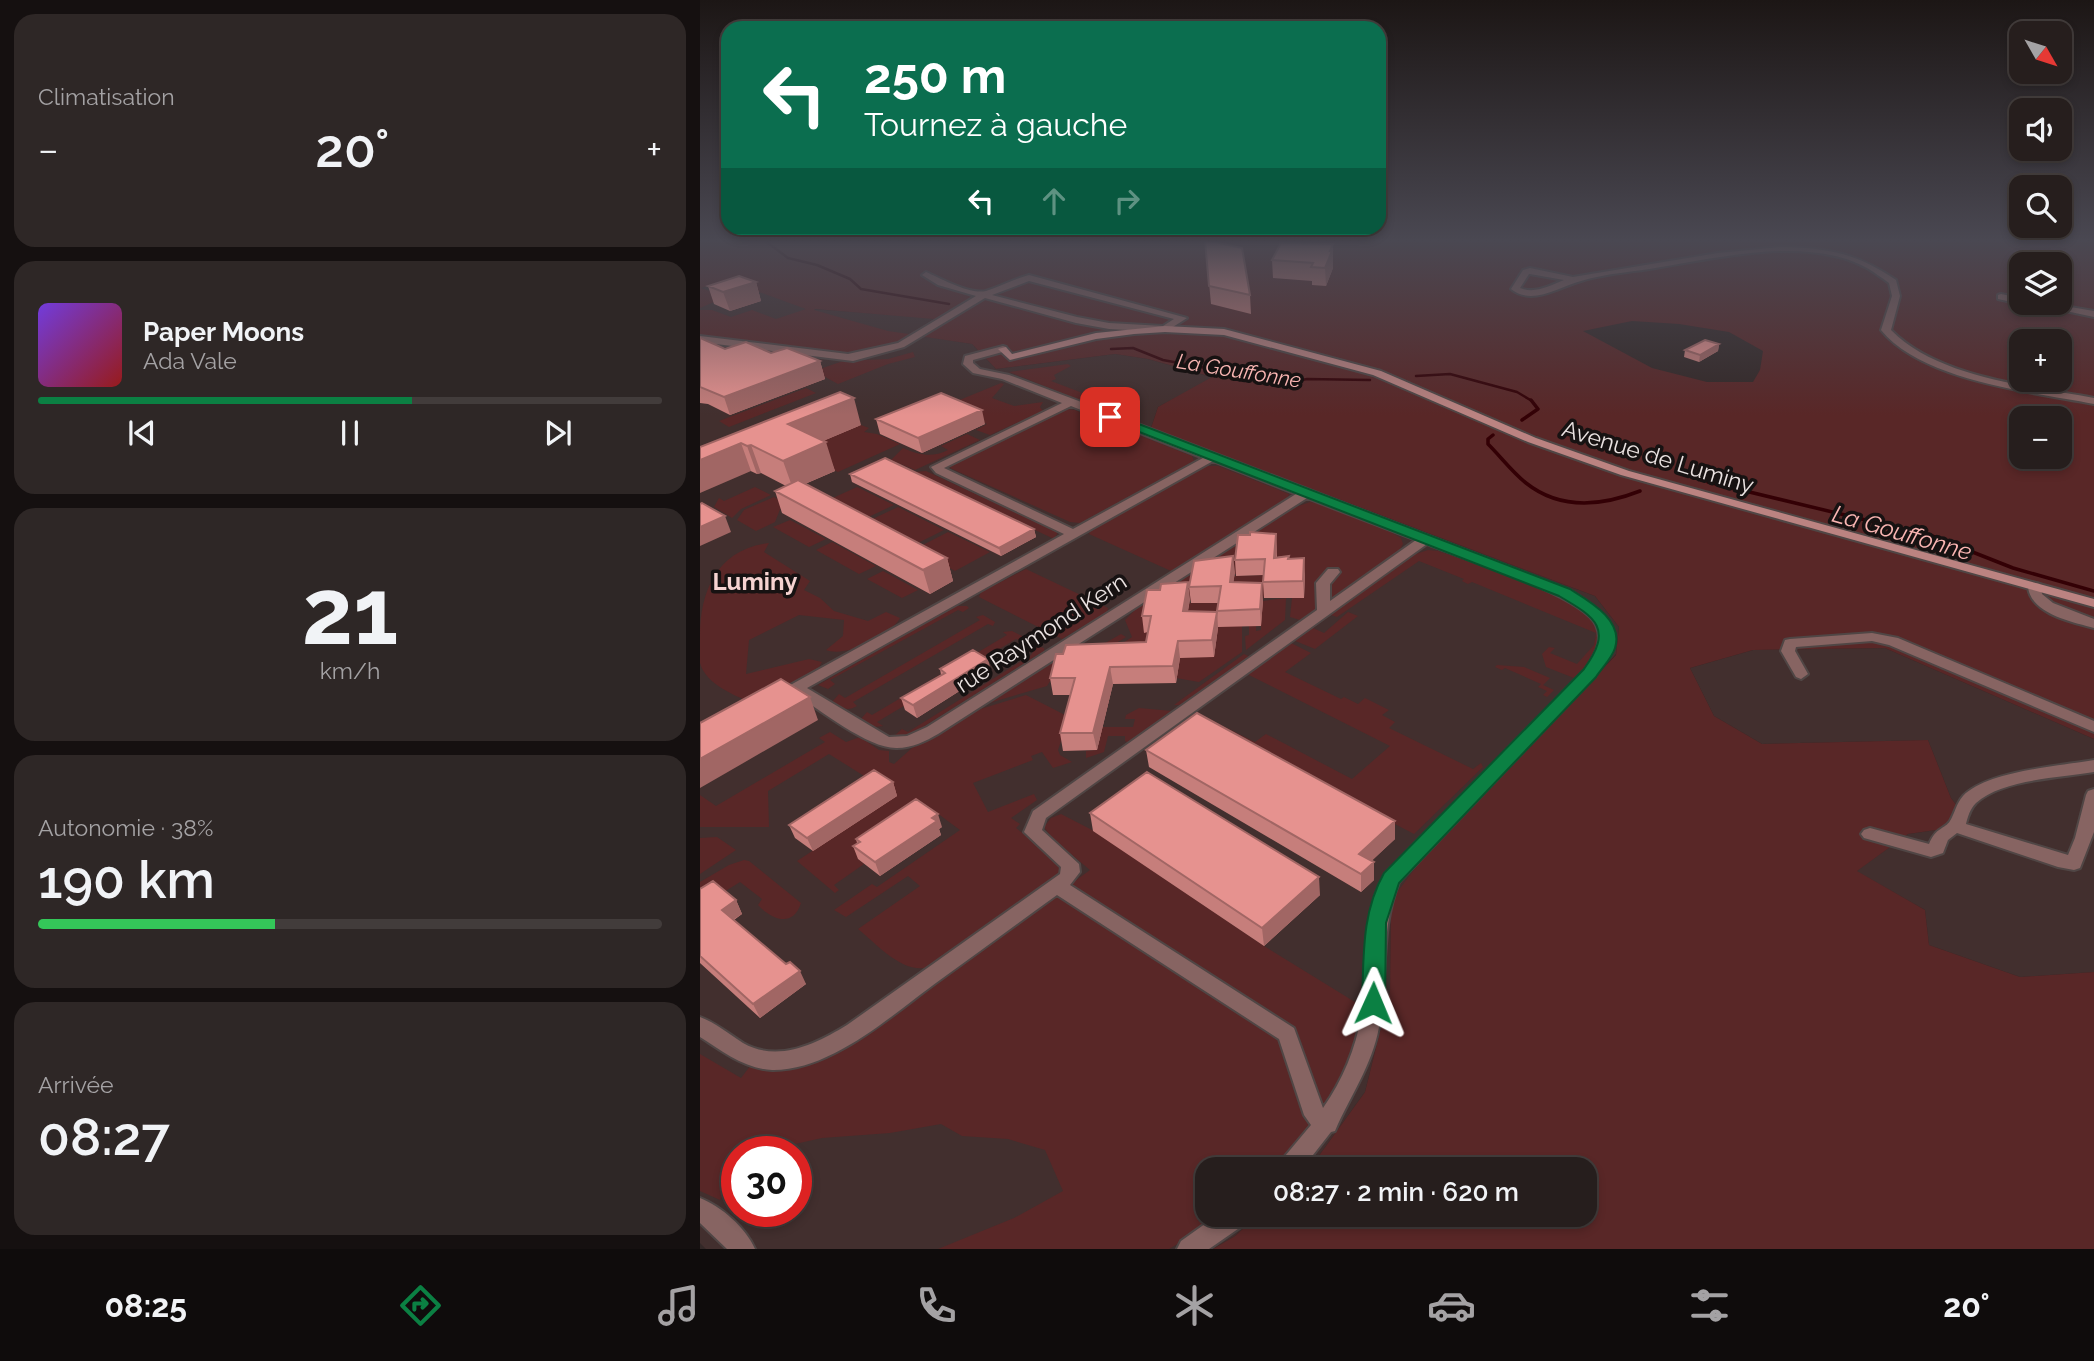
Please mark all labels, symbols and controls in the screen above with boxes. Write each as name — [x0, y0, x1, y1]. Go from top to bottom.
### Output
north arrow — [2009, 21, 2072, 84]
map controls — [2009, 21, 2072, 469]
text: 250 m — [864, 47, 1006, 104]
icon: left — [749, 49, 840, 140]
text: Climatisation — [38, 83, 175, 110]
button: sound — [2009, 98, 2072, 161]
text: Tournez à gauche — [864, 106, 1127, 143]
text: 20° — [315, 118, 389, 179]
text: − — [38, 127, 58, 172]
text: + — [646, 127, 662, 172]
button: search — [2009, 175, 2072, 238]
icon: left — [962, 182, 1000, 220]
icon: ahead — [1035, 182, 1073, 220]
icon: right — [1108, 182, 1146, 220]
button: layers — [2009, 252, 2072, 315]
text: Paper Moons — [143, 317, 304, 347]
button: + — [2009, 329, 2072, 392]
text: Ada Vale — [143, 347, 237, 374]
water label: La Gouffonne — [1175, 348, 1303, 393]
pin — [1080, 387, 1140, 447]
icon: arrive — [1091, 398, 1129, 436]
button: − — [2009, 406, 2072, 469]
icon: previous — [123, 414, 161, 452]
icon: pause — [331, 414, 369, 452]
icon: next — [539, 414, 577, 452]
street label: Avenue de Luminy — [1559, 415, 1757, 499]
water label: La Gouffonne — [1829, 499, 1975, 566]
text: 21 — [302, 558, 398, 665]
district label: Luminy — [713, 567, 797, 596]
street label: rue Raymond Kern — [950, 567, 1131, 698]
text: km/h — [320, 657, 380, 684]
text: Autonomie · 38% — [38, 814, 213, 841]
text: 190 km — [38, 849, 215, 910]
position arrow — [1336, 966, 1410, 1040]
text: Arrivée — [38, 1071, 114, 1098]
text: 08:27 — [38, 1106, 170, 1167]
speed limit sign: 30 — [721, 1136, 812, 1227]
text: 08:27 · 2 min · 620 m — [1273, 1177, 1519, 1207]
icon: directions — [396, 1281, 445, 1330]
icon: music — [654, 1281, 703, 1330]
icon: phone — [912, 1281, 961, 1330]
icon: climate — [1170, 1281, 1219, 1330]
icon: car — [1427, 1281, 1476, 1330]
icon: filters — [1685, 1281, 1734, 1330]
text: 08:25 — [104, 1287, 187, 1324]
text: 20° — [1943, 1287, 1990, 1324]

